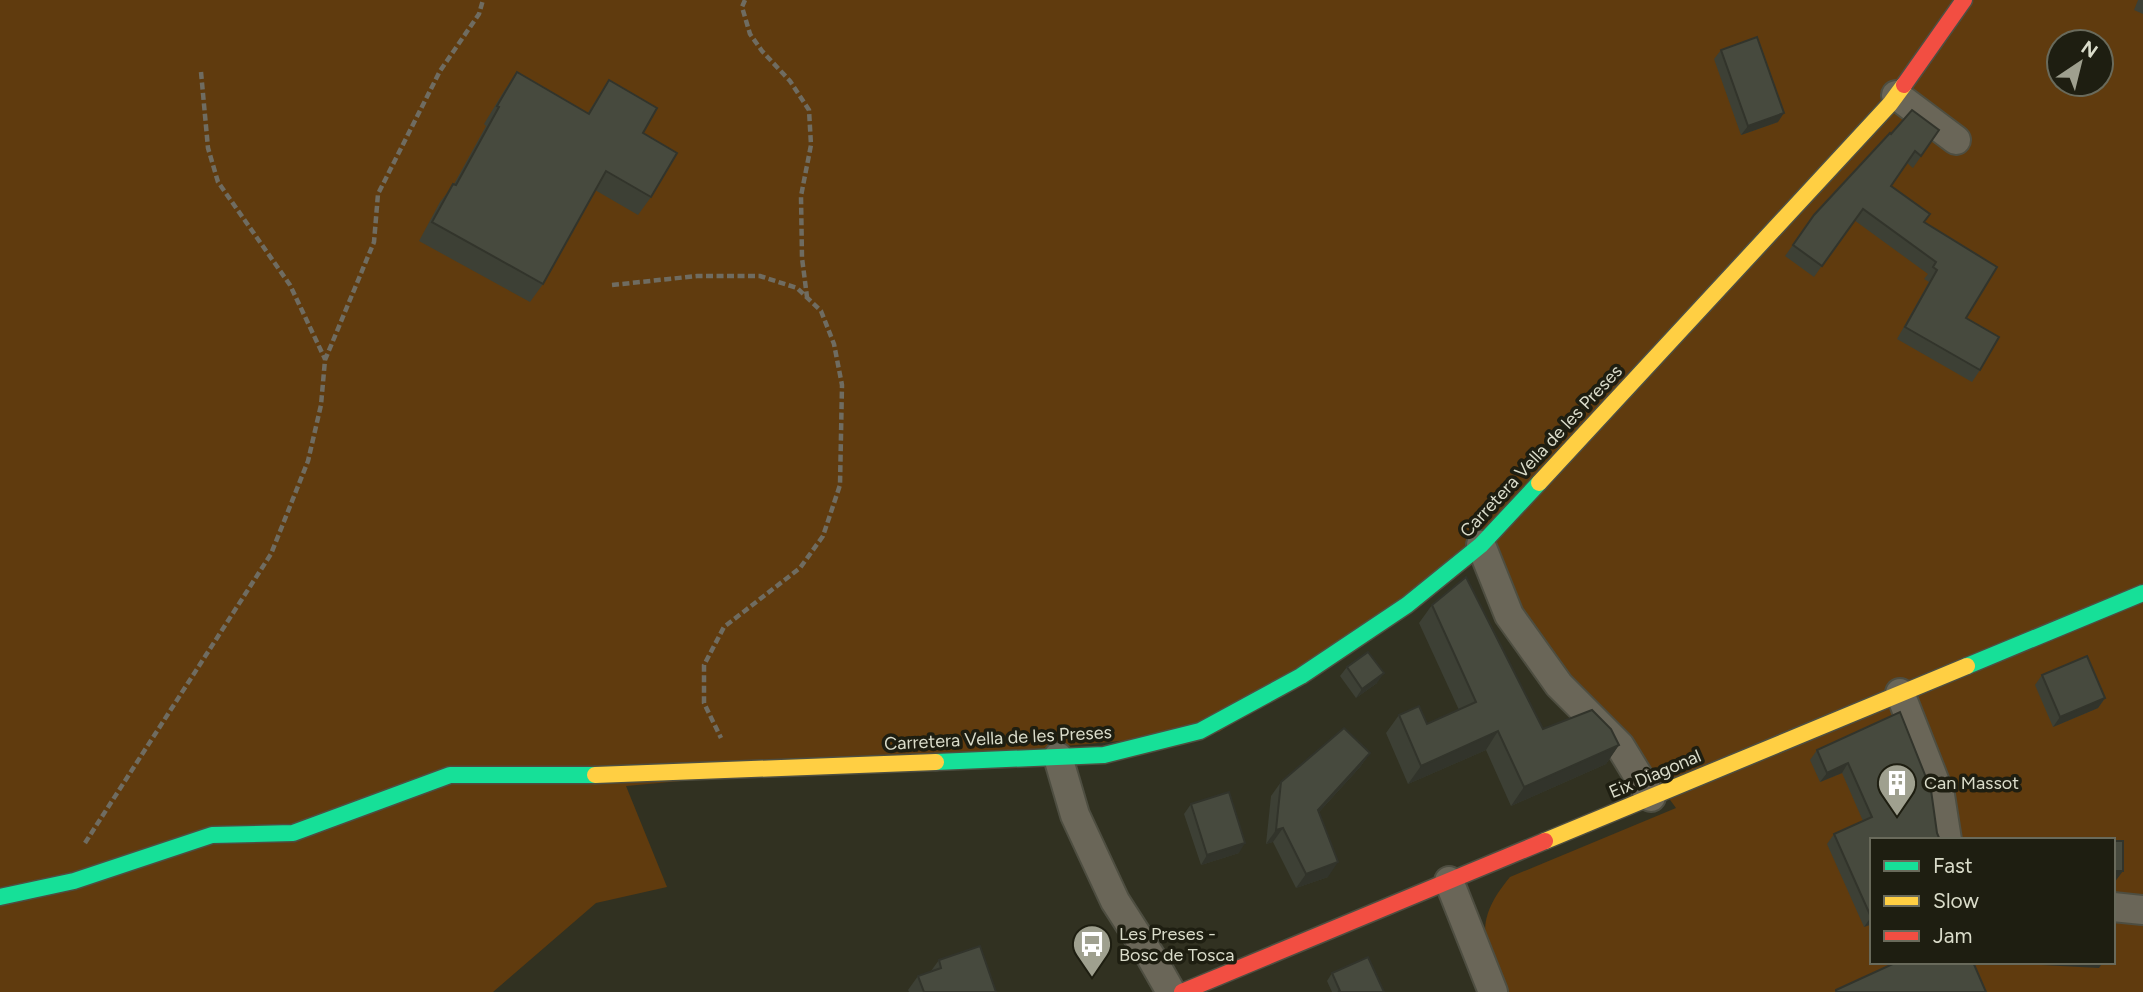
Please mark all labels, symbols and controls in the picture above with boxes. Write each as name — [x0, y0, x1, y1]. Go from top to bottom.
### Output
north arrow — [2045, 28, 2115, 98]
text: N — [2077, 36, 2102, 63]
street label: Carretera Vella de les Preses — [1455, 360, 1627, 542]
street label: Carretera Vella de les Preses — [884, 721, 1112, 755]
street label: Eix Diagonal — [1606, 745, 1704, 803]
building icon: Can Massot — [1876, 762, 1918, 817]
place label: Can Massot — [1924, 772, 2019, 794]
legend — [1870, 838, 2115, 964]
text: Fast — [1933, 853, 1973, 878]
text: Slow — [1933, 888, 1979, 913]
bus stop icon: Les Preses - Bosc de Tosca — [1071, 923, 1113, 978]
place label: Les Preses - Bosc de Tosca — [1119, 923, 1234, 966]
text: Jam — [1933, 923, 1972, 948]

